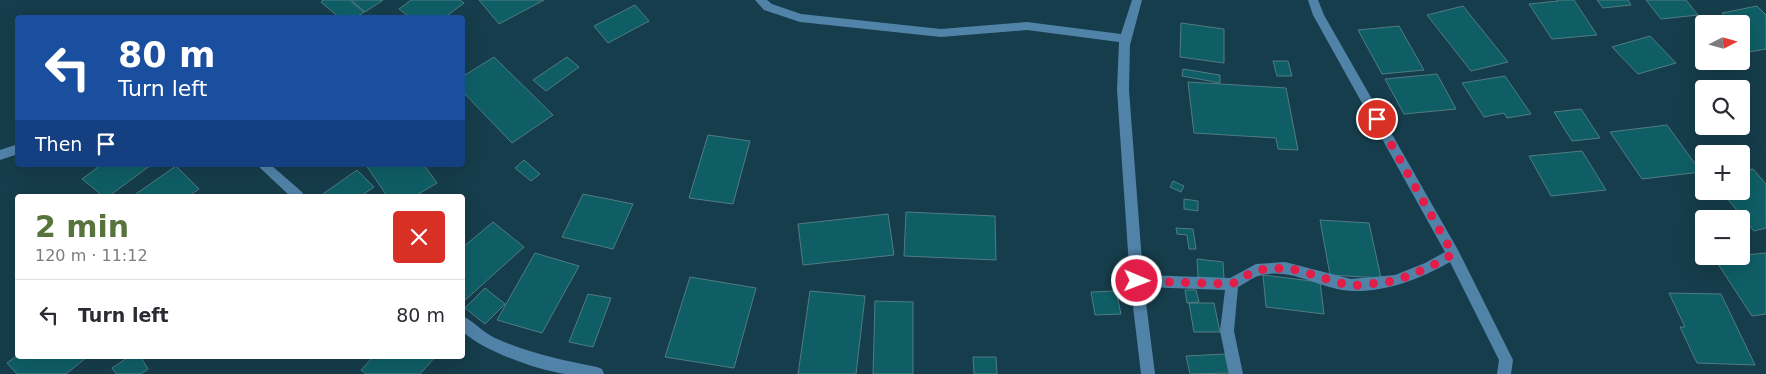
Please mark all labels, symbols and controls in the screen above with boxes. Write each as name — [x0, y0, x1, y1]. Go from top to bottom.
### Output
north arrow — [1695, 15, 1750, 70]
map controls — [1695, 15, 1750, 265]
icon: left — [35, 35, 100, 100]
text: 80 m — [118, 35, 215, 75]
text: Turn left — [118, 76, 207, 101]
button: search — [1695, 80, 1750, 135]
pin — [1356, 98, 1398, 140]
icon: arrive — [1363, 105, 1391, 133]
icon: arrive — [92, 130, 120, 158]
text: Then — [35, 133, 82, 155]
button: + — [1695, 145, 1750, 200]
text: 2 min — [35, 209, 129, 244]
button: − — [1695, 210, 1750, 265]
button: close — [393, 211, 445, 263]
text: 120 m · 11:12 — [35, 246, 148, 265]
position arrow — [1110, 254, 1162, 306]
icon: left — [35, 301, 63, 329]
text: Turn left — [78, 304, 169, 326]
text: 80 m — [396, 304, 445, 326]

